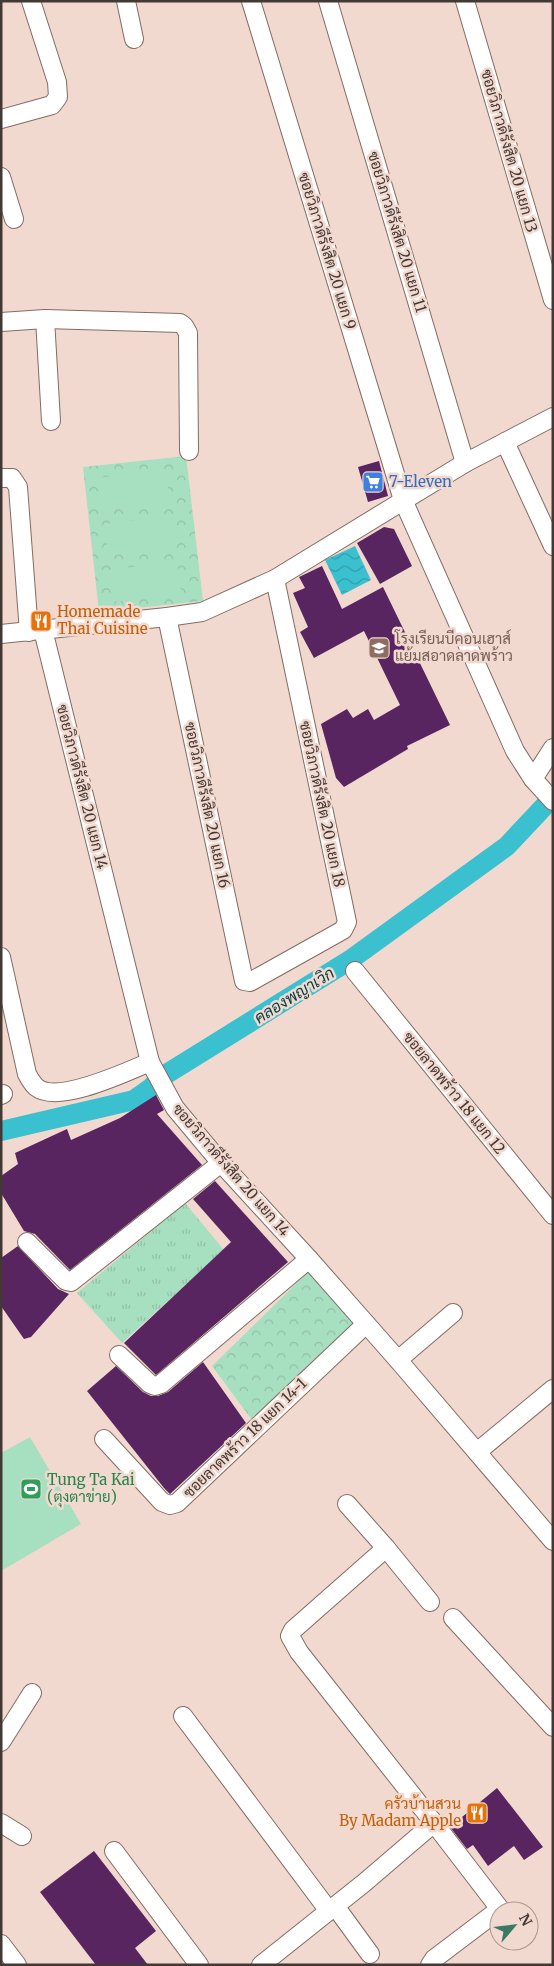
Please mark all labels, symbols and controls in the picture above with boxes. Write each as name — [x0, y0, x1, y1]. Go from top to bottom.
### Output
street label: ซอยวิภาวดีรังสิต 20 แยก 13 — [477, 67, 542, 235]
street label: ซอยวิภาวดีรังสิต 20 แยก 11 — [364, 149, 431, 315]
street label: ซอยวิภาวดีรังสิต 20 แยก 9 — [295, 170, 360, 332]
supermarket icon: 7-Eleven — [361, 470, 385, 494]
place label: 7-Eleven — [389, 472, 452, 491]
place label: Homemade Thai Cuisine — [57, 602, 148, 638]
restaurant icon: Homemade Thai Cuisine — [29, 609, 53, 633]
place label: โรงเรียนบีคอนเฮาส์ แย้มสอาดลาดพร้าว — [394, 629, 513, 665]
school or university icon: โรงเรียนบีคอนเฮาส์ แย้มสอาดลาดพร้าว — [367, 636, 391, 660]
street label: ซอยวิภาวดีรังสิต 20 แยก 14 — [53, 702, 112, 871]
street label: ซอยวิภาวดีรังสิต 20 แยก 18 — [296, 719, 349, 889]
street label: ซอยวิภาวดีรังสิต 20 แยก 16 — [181, 720, 234, 890]
water label: คลองพญาเวิก — [250, 963, 338, 1027]
street label: ซอยลาดพร้าว 18 แยก 12 — [399, 1028, 510, 1158]
street label: ซอยวิภาวดีรังสิต 20 แยก 14 — [169, 1100, 294, 1240]
street label: ซอยลาดพร้าว 18 แยก 14-1 — [179, 1374, 310, 1502]
place label: Tung Ta Kai (ตุงตาข่าย) — [47, 1470, 135, 1508]
sports icon: Tung Ta Kai (ตุงตาข่าย) — [19, 1477, 43, 1501]
place label: ครัวบ้านสวน By Madam Apple — [339, 1794, 461, 1830]
restaurant icon: ครัวบ้านสวน By Madam Apple — [465, 1801, 489, 1825]
north arrow — [489, 1901, 539, 1951]
text: N — [515, 1911, 536, 1929]

